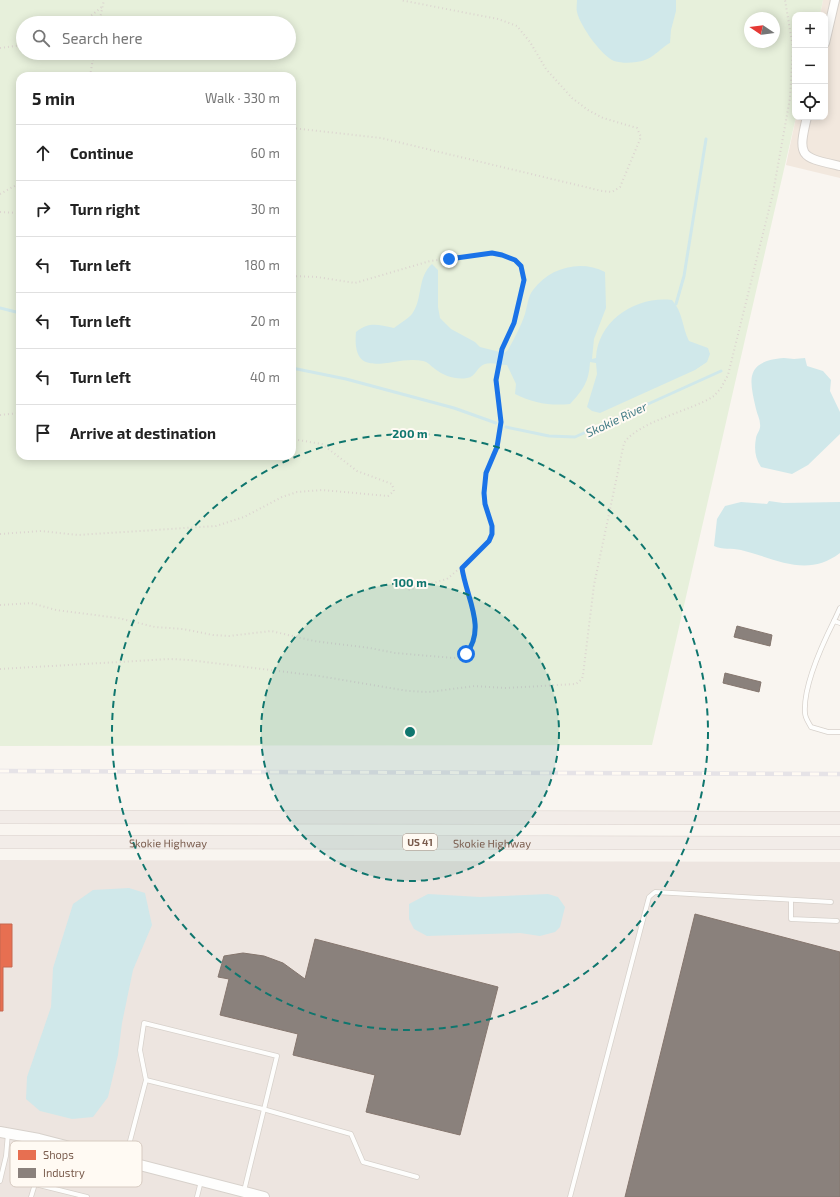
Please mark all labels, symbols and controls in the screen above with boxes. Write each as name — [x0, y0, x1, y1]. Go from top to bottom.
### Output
north arrow — [744, 12, 780, 48]
map controls — [792, 12, 828, 120]
button: + — [792, 12, 828, 48]
search box — [16, 16, 296, 60]
icon: search — [30, 27, 52, 49]
text: Search here — [62, 29, 143, 47]
button: − — [792, 48, 828, 84]
button: locate — [792, 84, 828, 120]
text: 5 min — [32, 88, 75, 108]
text: Walk · 330 m — [205, 90, 280, 106]
icon: ahead — [32, 142, 54, 164]
text: Continue — [70, 144, 133, 162]
text: 60 m — [250, 145, 280, 161]
icon: right — [32, 198, 54, 220]
text: Turn right — [70, 200, 140, 218]
text: 30 m — [251, 201, 280, 217]
route end — [440, 250, 458, 268]
icon: left — [32, 254, 54, 276]
text: Turn left — [70, 256, 131, 274]
text: 180 m — [245, 257, 280, 273]
icon: left — [32, 310, 54, 332]
text: Turn left — [70, 312, 131, 330]
text: 20 m — [251, 313, 280, 329]
icon: left — [32, 366, 54, 388]
text: Turn left — [70, 368, 131, 386]
text: 40 m — [250, 369, 280, 385]
water label: Skokie River — [583, 399, 649, 439]
icon: arrive — [32, 422, 54, 444]
text: Arrive at destination — [70, 424, 216, 442]
text: 200 m — [392, 426, 428, 440]
text: 100 m — [393, 575, 427, 589]
route start — [457, 645, 475, 663]
centre of rings — [403, 725, 417, 739]
road number: US 41 — [403, 834, 437, 850]
street label: Skokie Highway — [129, 836, 207, 849]
street label: Skokie Highway — [453, 836, 531, 849]
legend — [10, 1141, 142, 1187]
text: Shops — [43, 1148, 74, 1161]
text: Industry — [43, 1166, 85, 1179]

